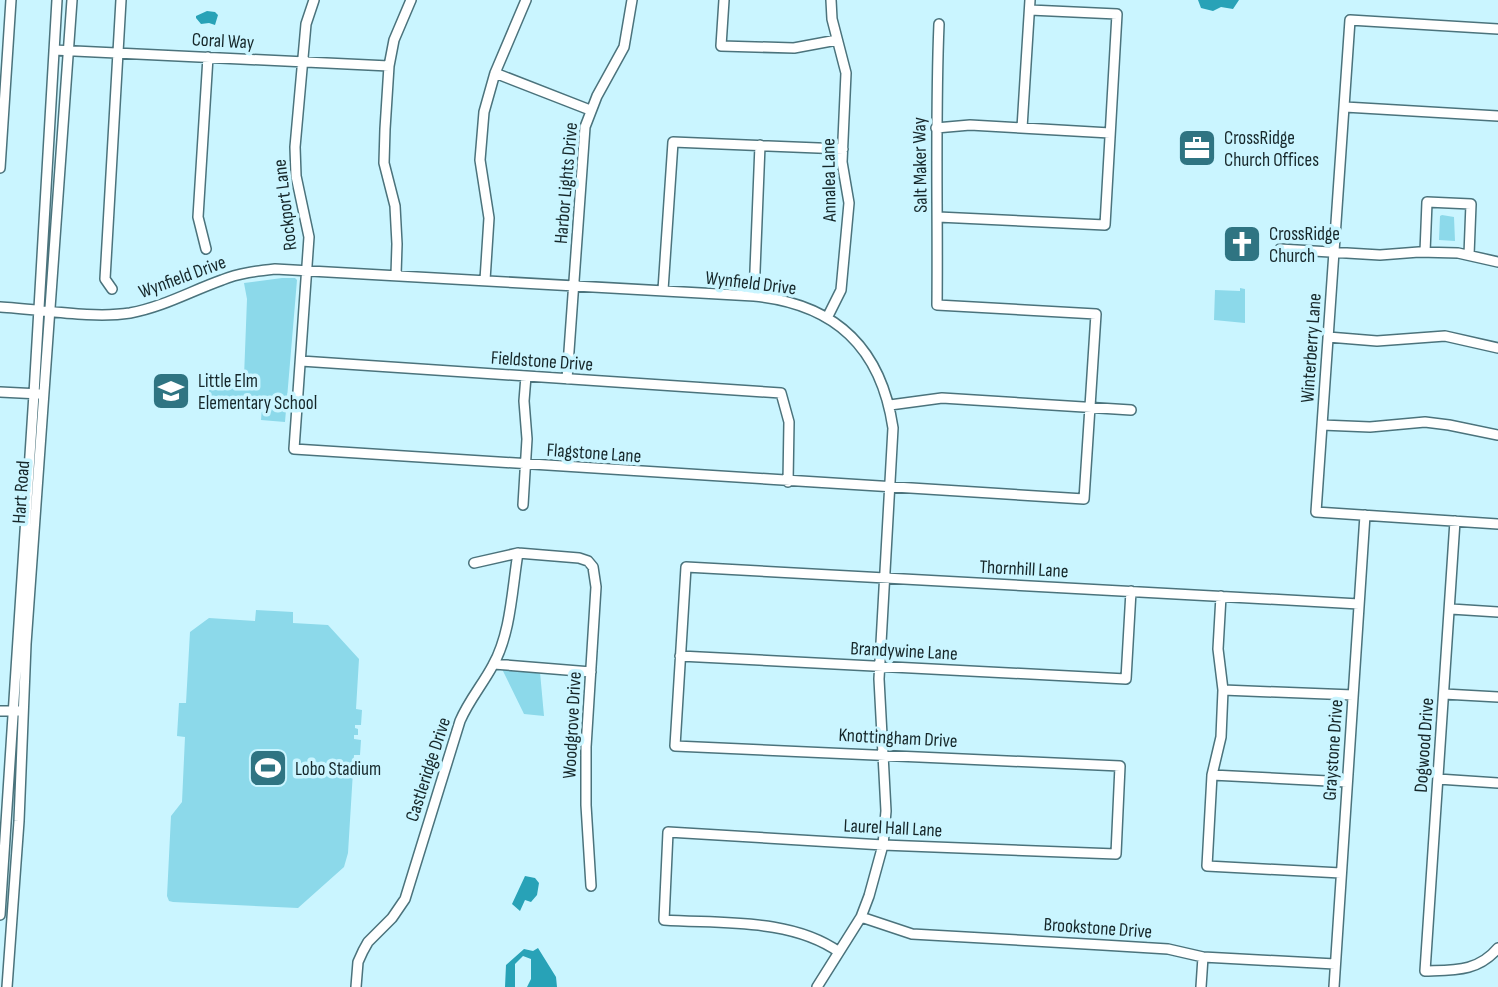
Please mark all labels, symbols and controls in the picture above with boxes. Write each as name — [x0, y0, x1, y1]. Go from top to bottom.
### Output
street label: Coral Way — [191, 28, 255, 55]
street label: Salt Maker Way — [908, 116, 933, 213]
street label: Harbor Lights Drive — [550, 121, 583, 245]
office icon: CrossRidge Church Offices — [1176, 127, 1218, 169]
place label: CrossRidge Church Offices — [1224, 127, 1319, 172]
street label: Annalea Lane — [817, 138, 842, 223]
street label: Rockport Lane — [268, 158, 302, 252]
church icon: CrossRidge Church — [1221, 223, 1263, 265]
place label: CrossRidge Church — [1269, 223, 1340, 268]
street label: Wynfield Drive — [136, 251, 229, 304]
street label: Wynfield Drive — [704, 267, 798, 300]
street label: Winterberry Lane — [1296, 292, 1327, 404]
street label: Fieldstone Drive — [490, 346, 594, 377]
school or university icon: Little Elm Elementary School — [150, 370, 192, 412]
place label: Little Elm Elementary School — [198, 370, 317, 415]
street label: Flagstone Lane — [546, 439, 642, 468]
street label: Hart Road — [8, 460, 35, 524]
street label: Thornhill Lane — [979, 556, 1069, 583]
street label: Brandywine Lane — [850, 637, 958, 666]
street label: Woodgrove Drive — [558, 671, 587, 779]
street label: Dogwood Drive — [1410, 697, 1439, 793]
street label: Graystone Drive — [1318, 699, 1349, 802]
street label: Castleridge Drive — [401, 714, 456, 824]
street label: Knottingham Drive — [838, 724, 958, 753]
sports icon: Lobo Stadium — [247, 747, 289, 789]
place label: Lobo Stadium — [295, 758, 381, 781]
street label: Laurel Hall Lane — [843, 814, 943, 843]
street label: Brookstone Drive — [1043, 913, 1153, 944]

